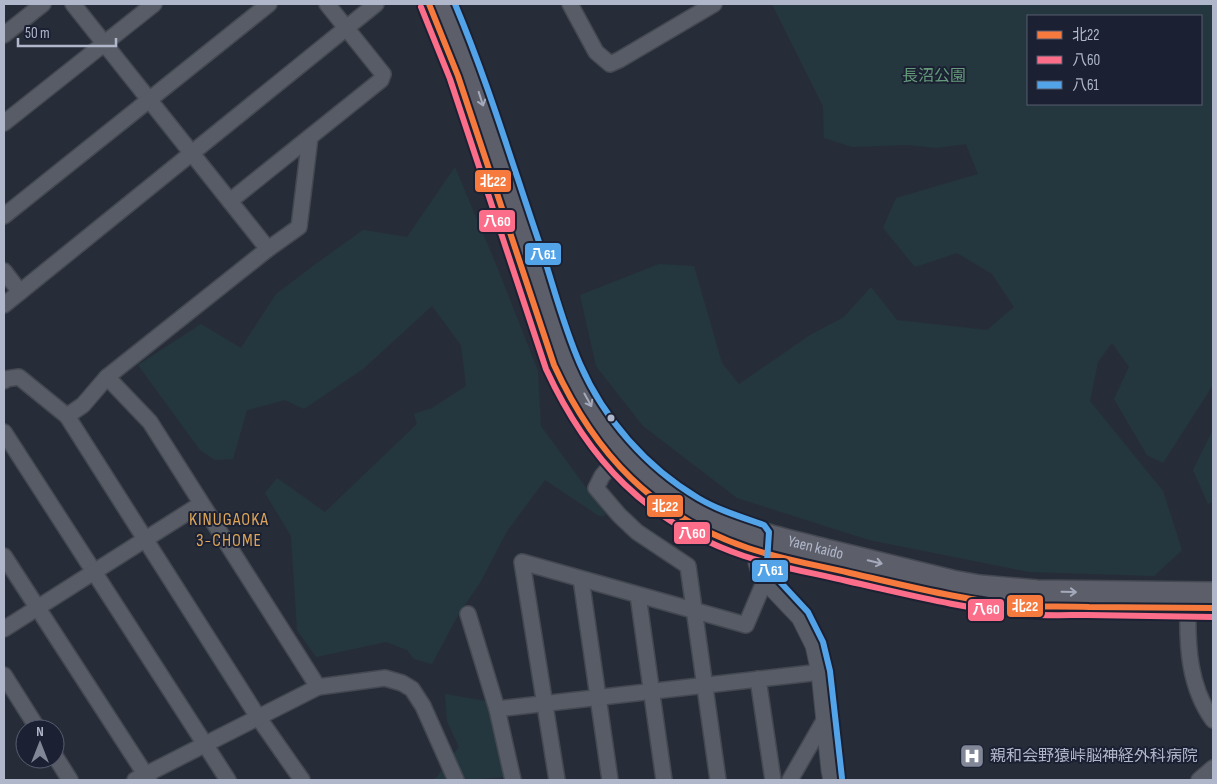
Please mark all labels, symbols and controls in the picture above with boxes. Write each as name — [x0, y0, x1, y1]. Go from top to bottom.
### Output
scale bar — [18, 15, 115, 47]
legend — [1027, 15, 1202, 105]
text: 50 m — [25, 24, 50, 43]
text: 北22 — [1072, 26, 1099, 45]
text: 八60 — [1072, 51, 1100, 70]
park label: 長沼公園 — [902, 67, 966, 86]
text: 八61 — [1072, 76, 1100, 95]
one-way arrow — [477, 90, 487, 106]
line badge: 北22 — [474, 169, 512, 193]
text: 北22 — [480, 173, 506, 190]
line badge: 八60 — [478, 209, 516, 233]
text: 八60 — [483, 213, 511, 230]
line badge: 八61 — [524, 242, 562, 266]
text: 八61 — [530, 246, 557, 263]
one-way arrow — [584, 392, 594, 406]
unlabelled marker — [606, 413, 616, 423]
line badge: 北22 — [646, 494, 684, 518]
text: 北22 — [652, 498, 678, 515]
district label: KINUGAOKA 3-CHOME — [189, 509, 269, 551]
line badge: 八60 — [673, 521, 711, 545]
text: 八60 — [678, 525, 706, 542]
street label: Yaen kaido — [786, 531, 845, 563]
one-way arrow — [866, 558, 882, 567]
line badge: 八61 — [751, 559, 789, 583]
text: 八61 — [757, 562, 784, 579]
one-way arrow — [1060, 587, 1077, 597]
line badge: 北22 — [1006, 594, 1044, 618]
line badge: 八60 — [967, 598, 1005, 622]
text: 北22 — [1012, 598, 1038, 615]
text: 八60 — [972, 601, 1000, 618]
north arrow — [15, 719, 65, 769]
text: N — [36, 723, 44, 740]
hospital icon: 親和会野猿峠脳神経外科病院 — [959, 743, 985, 769]
place label: 親和会野猿峠脳神経外科病院 — [990, 747, 1198, 766]

